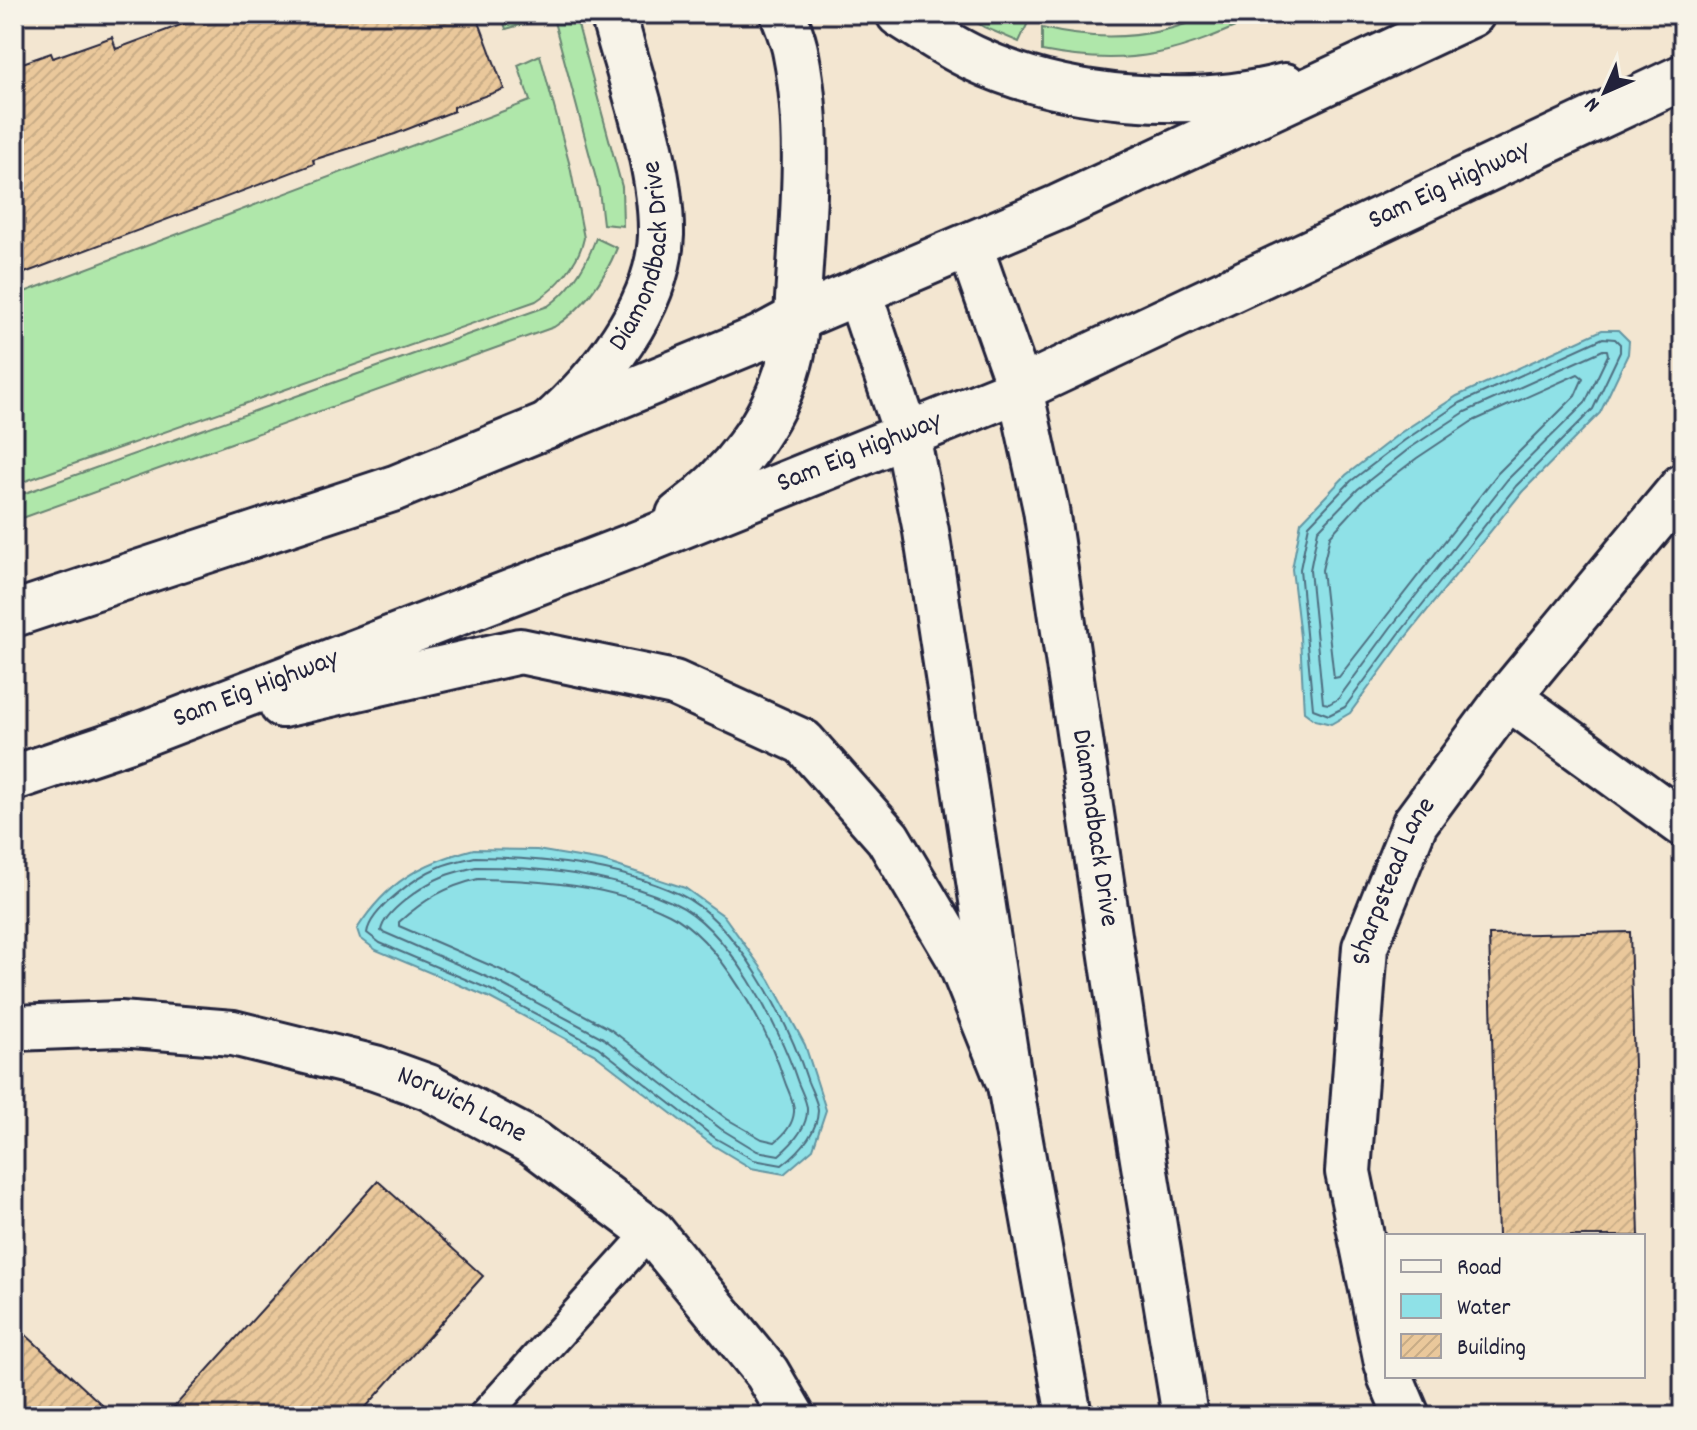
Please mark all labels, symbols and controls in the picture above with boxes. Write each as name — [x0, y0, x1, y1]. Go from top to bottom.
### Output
north arrow — [1565, 52, 1645, 132]
text: N — [1578, 89, 1608, 118]
street label: Sam Eig Highway — [1362, 131, 1538, 242]
street label: Diamondback Drive — [600, 157, 681, 360]
street label: Sam Eig Highway — [771, 402, 949, 505]
street label: Sam Eig Highway — [168, 640, 346, 740]
street label: Diamondback Drive — [1059, 727, 1127, 930]
street label: Sharpstead Lane — [1344, 789, 1447, 966]
street label: Norwich Lane — [391, 1057, 533, 1155]
legend — [1385, 1234, 1645, 1378]
text: Road — [1457, 1252, 1502, 1286]
text: Water — [1457, 1292, 1510, 1326]
text: Building — [1457, 1332, 1526, 1366]

